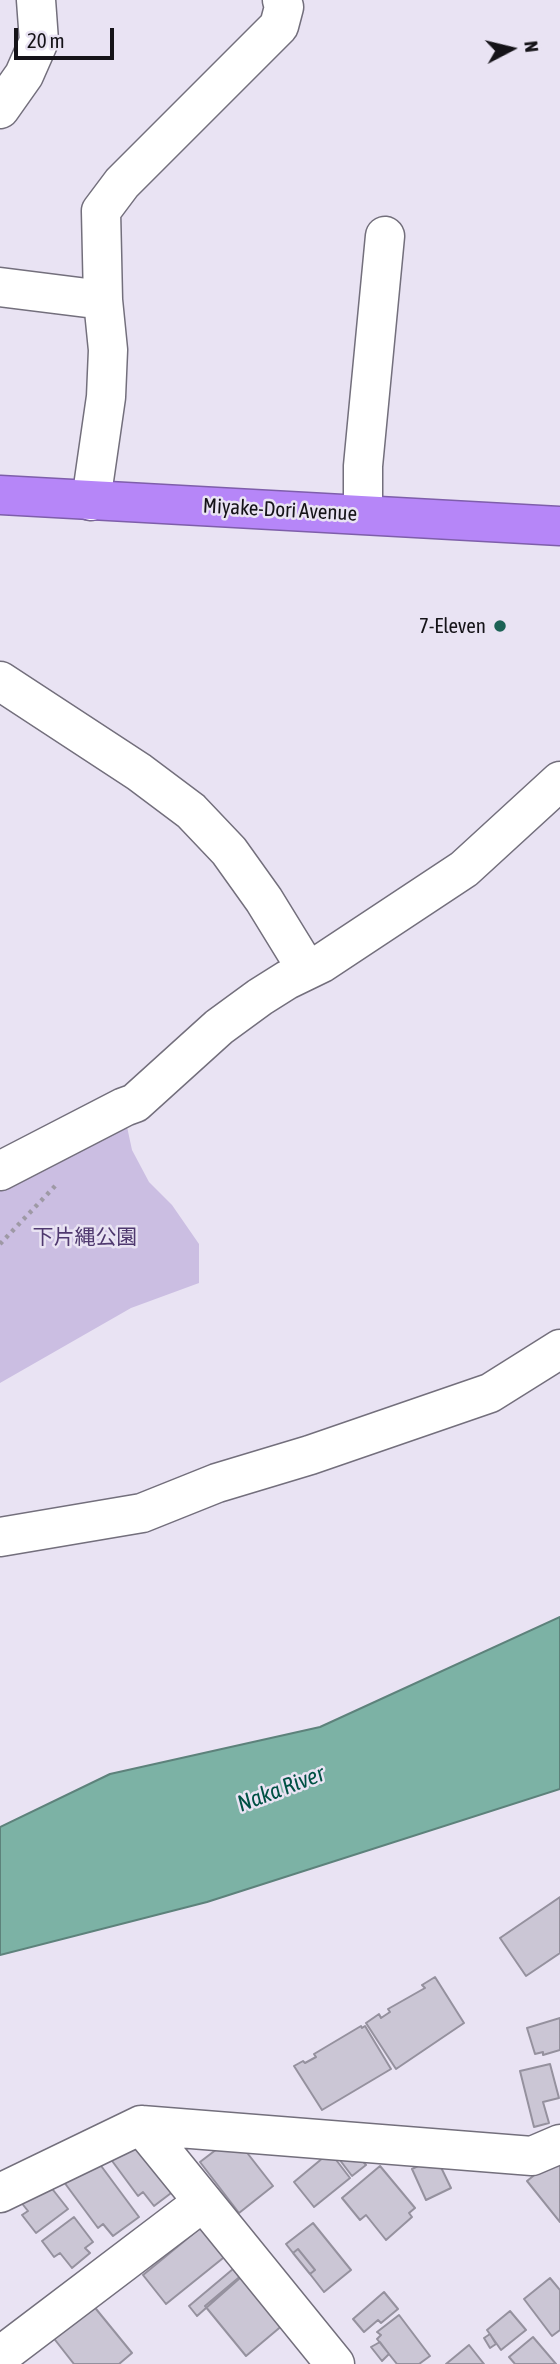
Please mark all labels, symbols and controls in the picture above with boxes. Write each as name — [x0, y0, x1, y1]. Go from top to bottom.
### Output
scale bar — [18, 14, 117, 58]
north arrow — [476, 14, 546, 84]
text: 20 m — [27, 28, 65, 52]
text: N — [520, 40, 543, 53]
street label: Miyake-Dori Avenue — [202, 493, 358, 527]
place label: 7-Eleven — [419, 613, 486, 639]
marker: 7-Eleven — [492, 618, 508, 634]
park label: 下片縄公園 — [33, 1224, 137, 1250]
water label: Naka River — [234, 1760, 328, 1818]

